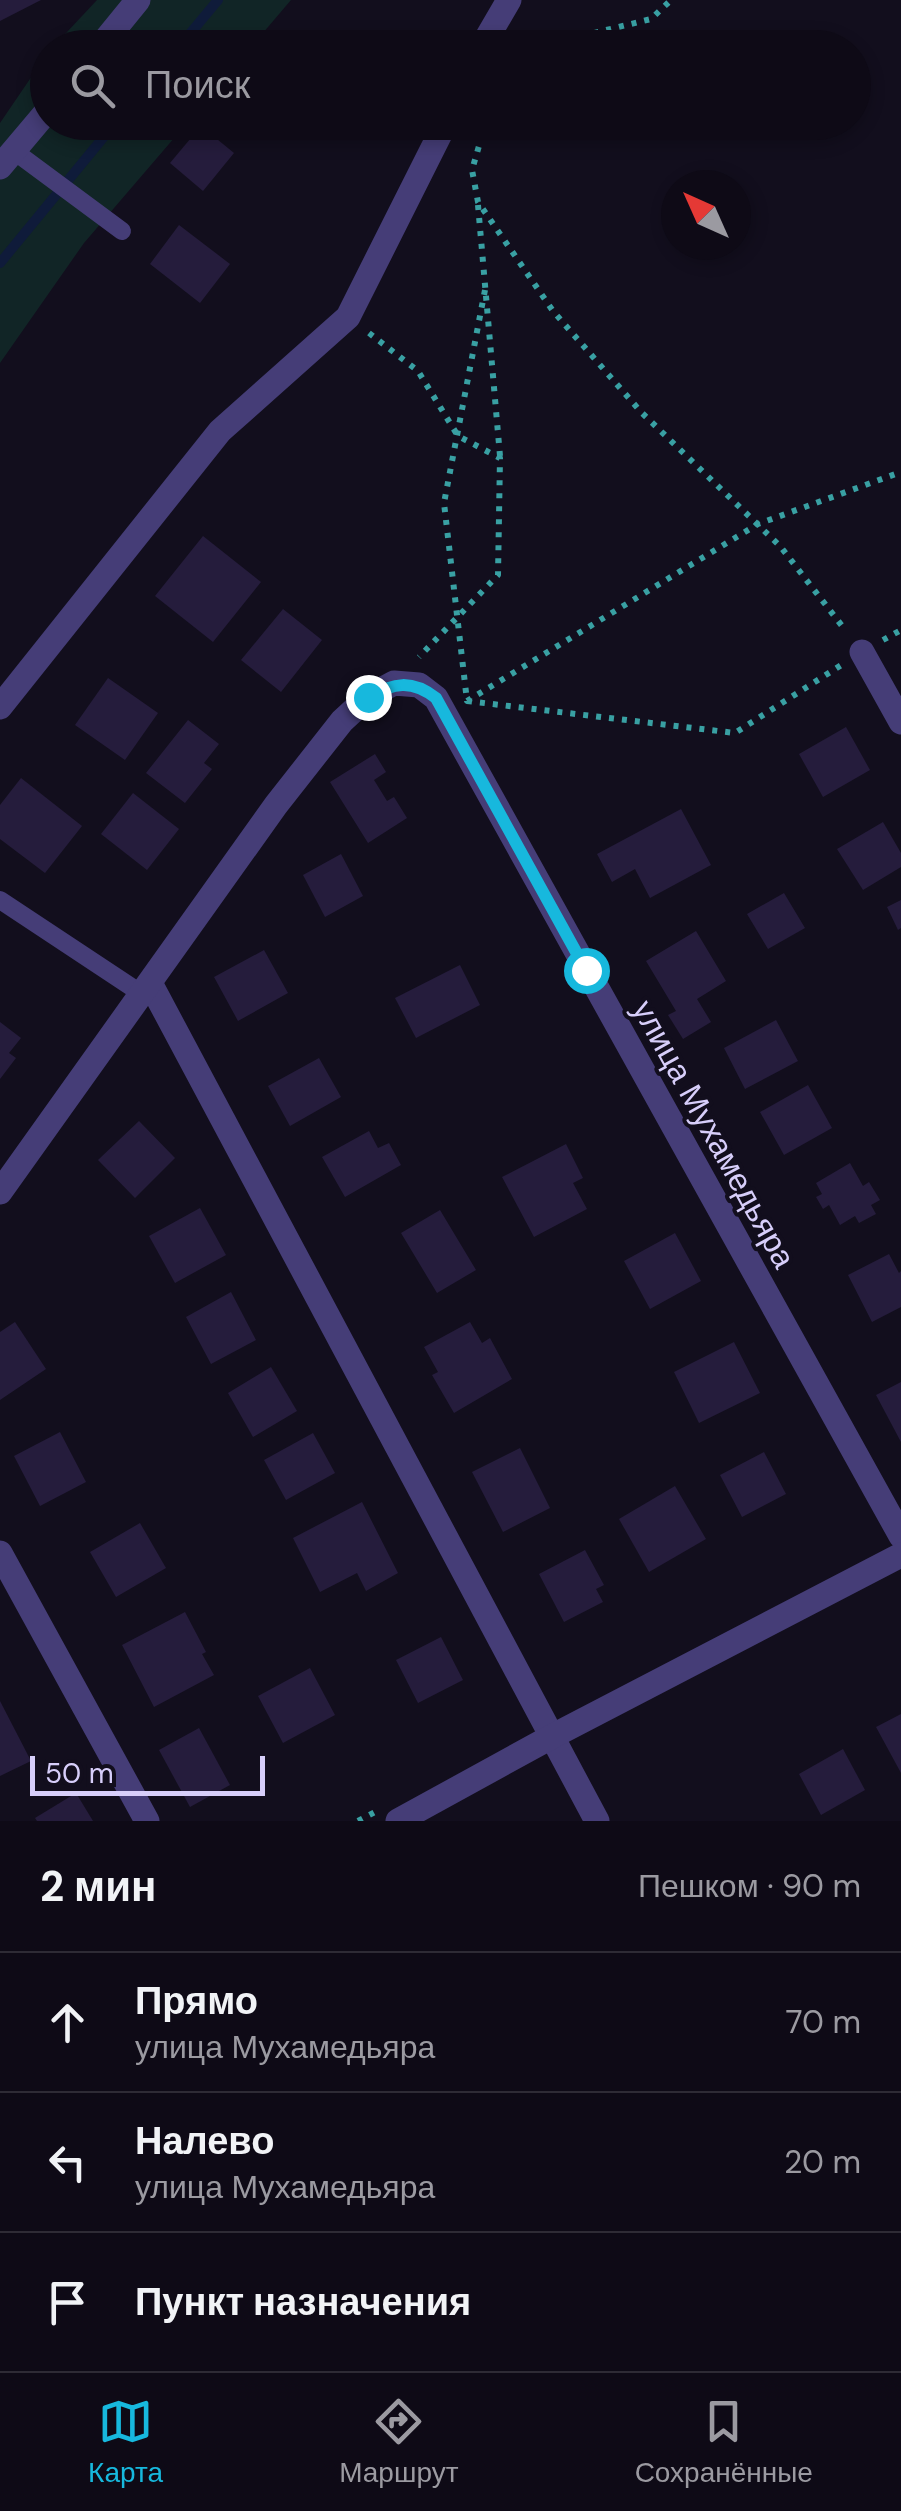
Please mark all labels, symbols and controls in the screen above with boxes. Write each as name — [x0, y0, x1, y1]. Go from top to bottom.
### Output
search box — [30, 30, 871, 140]
icon: search — [65, 58, 120, 113]
text: Поиск — [145, 60, 250, 110]
north arrow — [661, 170, 751, 260]
route end — [346, 675, 392, 721]
route start — [564, 948, 610, 994]
street label: улица Мухамедьяра — [623, 992, 805, 1276]
scale bar — [30, 1751, 265, 1796]
text: 50 m — [45, 1755, 114, 1792]
text: 2 мин — [40, 1859, 156, 1914]
text: Пешком · 90 m — [638, 1865, 861, 1907]
text: Прямо — [135, 1976, 258, 2026]
icon: ahead — [40, 1995, 95, 2050]
text: 70 m — [785, 2001, 861, 2043]
text: улица Мухамедьяра — [135, 2026, 435, 2068]
text: Налево — [135, 2116, 274, 2166]
icon: left — [40, 2135, 95, 2190]
text: 20 m — [784, 2141, 861, 2183]
text: улица Мухамедьяра — [135, 2166, 435, 2208]
icon: arrive — [40, 2275, 95, 2330]
text: Пункт назначения — [135, 2277, 471, 2327]
tab: Карта — [88, 2394, 163, 2491]
tab: Маршрут — [339, 2394, 458, 2491]
tab: Сохранённые — [635, 2394, 813, 2491]

